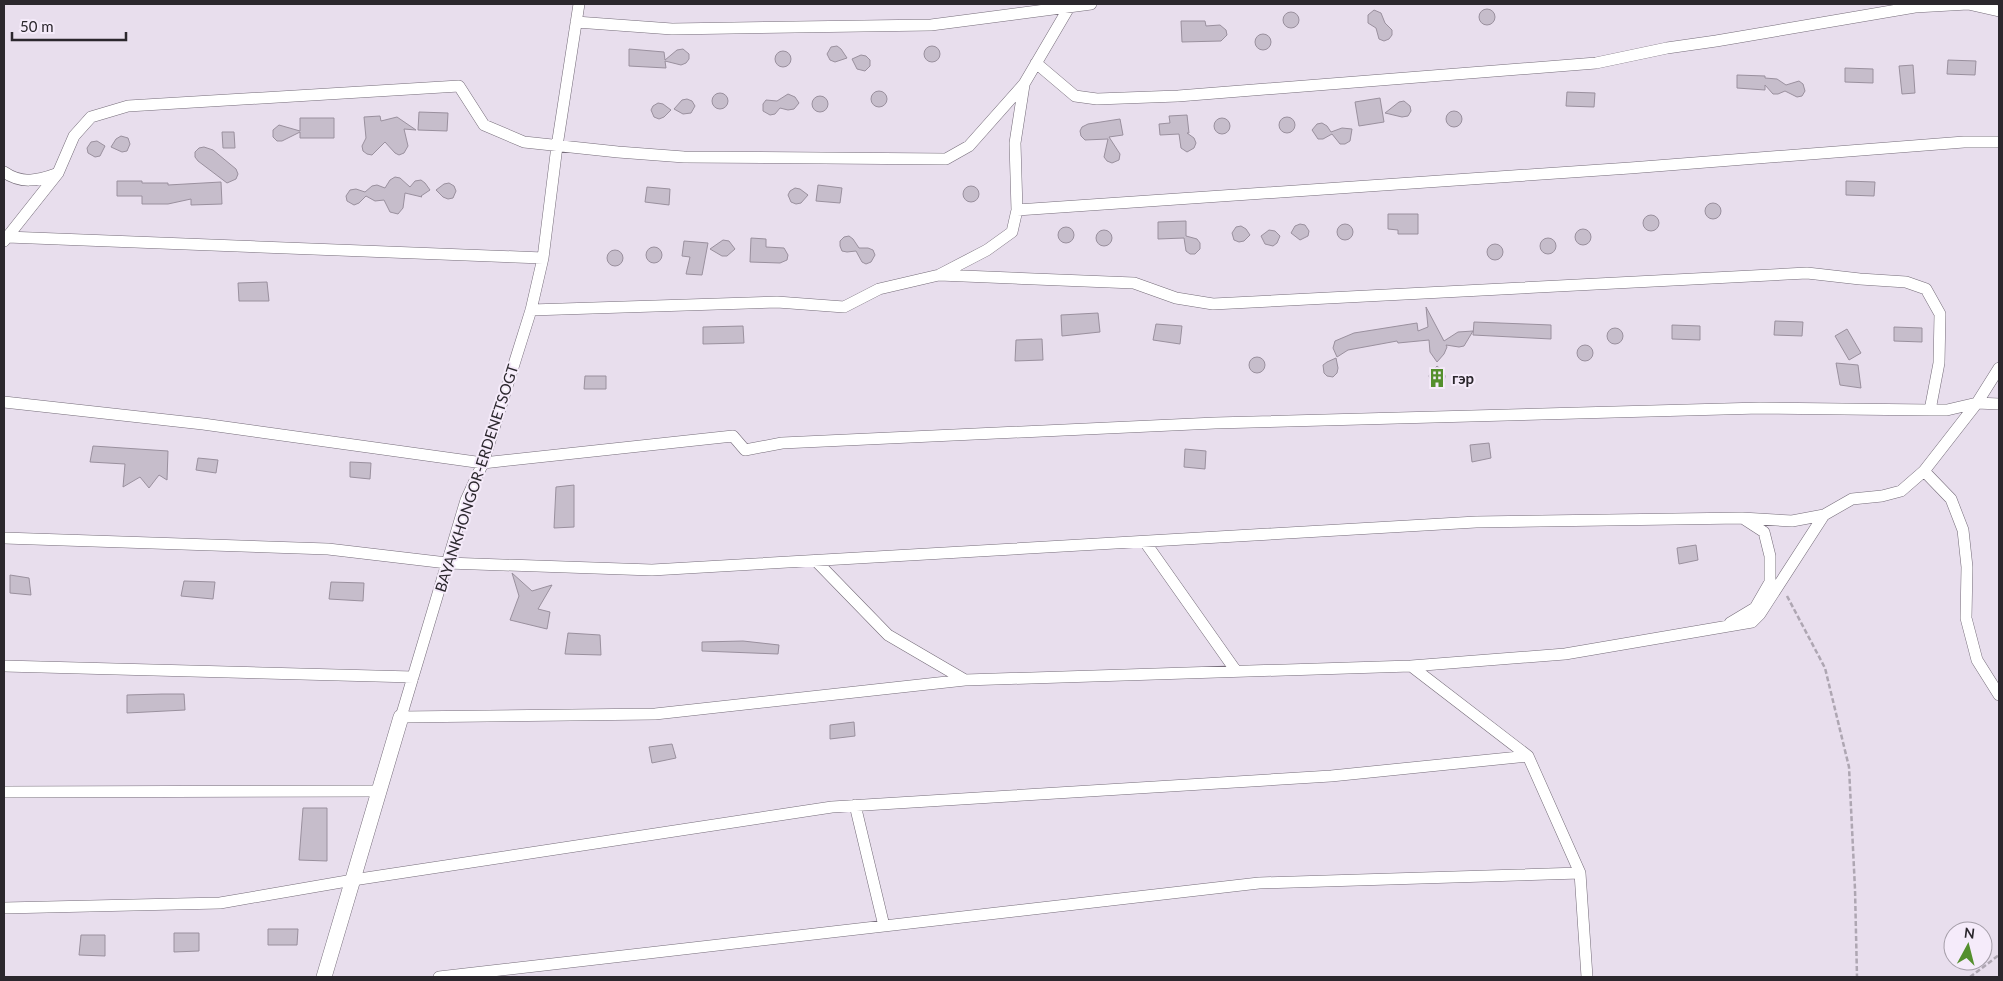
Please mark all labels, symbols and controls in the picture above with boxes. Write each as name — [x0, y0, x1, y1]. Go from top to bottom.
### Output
scale bar — [12, 10, 126, 42]
text: 50 m — [20, 17, 54, 35]
street label: BAYANKHONGOR-ERDENETSOGT — [431, 362, 521, 594]
building icon: гэр — [1426, 367, 1448, 389]
place label: гэр — [1452, 369, 1474, 387]
north arrow — [1943, 921, 1993, 971]
text: N — [1963, 924, 1976, 942]

